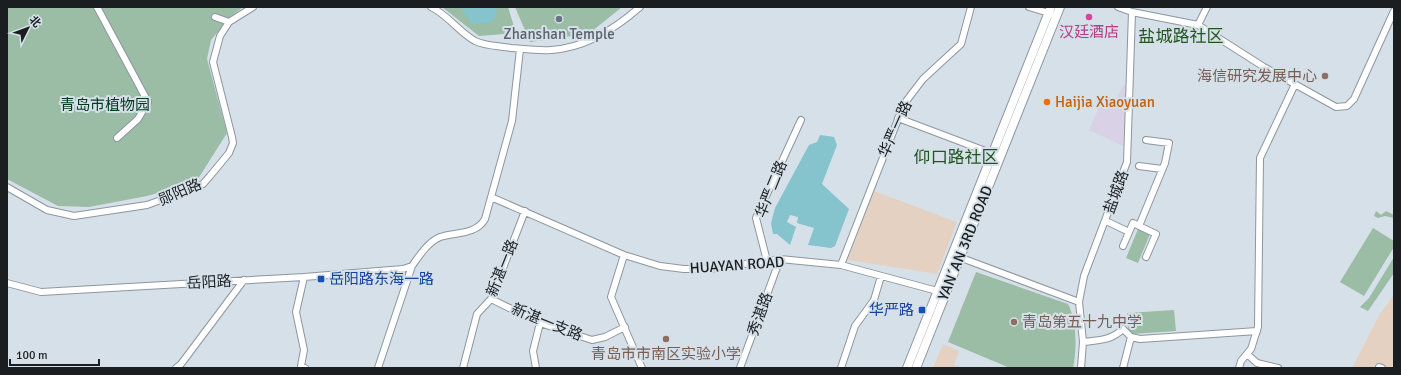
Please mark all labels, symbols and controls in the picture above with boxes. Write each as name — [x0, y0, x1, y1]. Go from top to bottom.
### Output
north arrow — [8, 8, 48, 48]
marker: 汉廷酒店 — [1084, 12, 1094, 22]
text: 北 — [27, 13, 44, 30]
marker: Zhanshan Temple — [554, 14, 564, 24]
place label: 汉廷酒店 — [1059, 23, 1119, 41]
place label: Zhanshan Temple — [503, 25, 615, 43]
district label: 盐城路社区 — [1139, 26, 1224, 47]
place label: 海信研究发展中心 — [1197, 67, 1317, 85]
marker: 海信研究发展中心 — [1320, 71, 1330, 81]
place label: Haijia Xiaoyuan — [1055, 93, 1155, 111]
park label: 青岛市植物园 — [60, 96, 150, 114]
marker: Haijia Xiaoyuan — [1042, 97, 1052, 107]
street label: 华严一路 — [875, 98, 915, 160]
district label: 仰口路社区 — [914, 147, 999, 168]
street label: 华严二路 — [751, 158, 791, 220]
street label: 盐城路 — [1100, 168, 1132, 216]
street label: 郧阳路 — [156, 175, 204, 209]
street label: YAN´AN 3RD ROAD — [934, 183, 996, 303]
street label: 新湛一路 — [482, 237, 522, 299]
street label: HUAYAN ROAD — [689, 253, 785, 277]
place label: 岳阳路东海一路 — [329, 270, 434, 288]
street label: 岳阳路 — [186, 272, 232, 292]
marker: 岳阳路东海一路 — [316, 274, 326, 284]
street label: 秀湛路 — [744, 290, 776, 338]
street label: 新湛一支路 — [509, 300, 585, 344]
place label: 华严路 — [869, 301, 914, 319]
marker: 华严路 — [917, 305, 927, 315]
place label: 青岛第五十九中学 — [1022, 313, 1142, 331]
marker: 青岛第五十九中学 — [1009, 317, 1019, 327]
marker: 青岛市市南区实验小学 — [661, 334, 671, 344]
scale bar — [10, 341, 99, 367]
place label: 青岛市市南区实验小学 — [591, 345, 741, 363]
text: 100 m — [16, 348, 48, 363]

